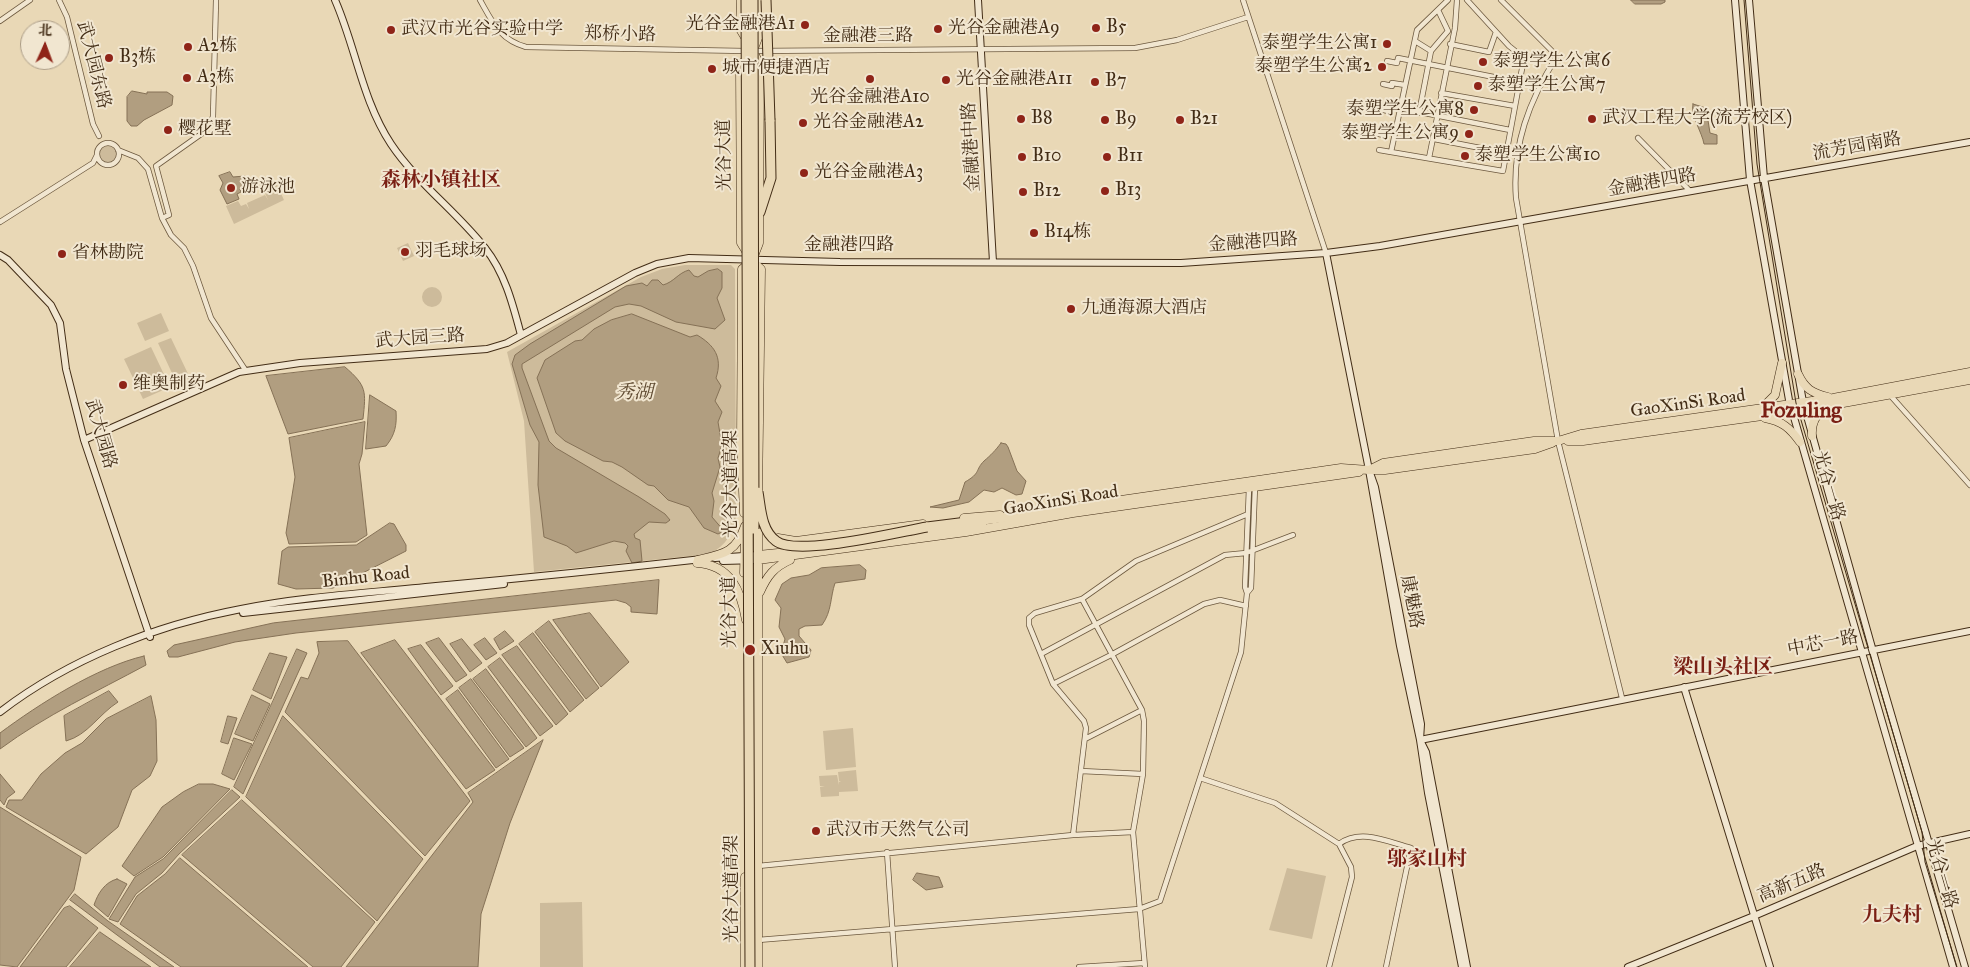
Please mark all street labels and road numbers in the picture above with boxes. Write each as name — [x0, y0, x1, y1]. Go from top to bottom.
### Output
street label: 武大园东路 — [72, 19, 114, 111]
street label: 郑桥小路 — [584, 24, 656, 46]
street label: 金融港三路 — [823, 26, 913, 48]
street label: 金融港中路 — [959, 101, 985, 193]
street label: 光谷大道 — [714, 119, 736, 191]
street label: 流芳园南路 — [1811, 129, 1903, 165]
street label: 金融港四路 — [1606, 165, 1698, 201]
street label: 金融港四路 — [1207, 229, 1299, 257]
street label: 金融港四路 — [804, 235, 894, 257]
street label: 武大园三路 — [374, 325, 466, 353]
street label: GaoXinSi Road — [1629, 385, 1747, 423]
street label: 武大园路 — [80, 396, 120, 472]
street label: 光谷大道高架 — [721, 430, 743, 538]
street label: 光谷一路 — [1808, 448, 1848, 524]
street label: GaoXinSi Road — [1002, 481, 1120, 521]
street label: Binhu Road — [321, 563, 411, 593]
street label: 康魅路 — [1395, 573, 1427, 631]
street label: 光谷大道 — [719, 576, 741, 648]
street label: 中芯一路 — [1786, 627, 1860, 661]
street label: 光谷大道高架 — [722, 835, 744, 943]
street label: 光谷一路 — [1921, 836, 1961, 912]
street label: 高新五路 — [1755, 860, 1829, 908]

